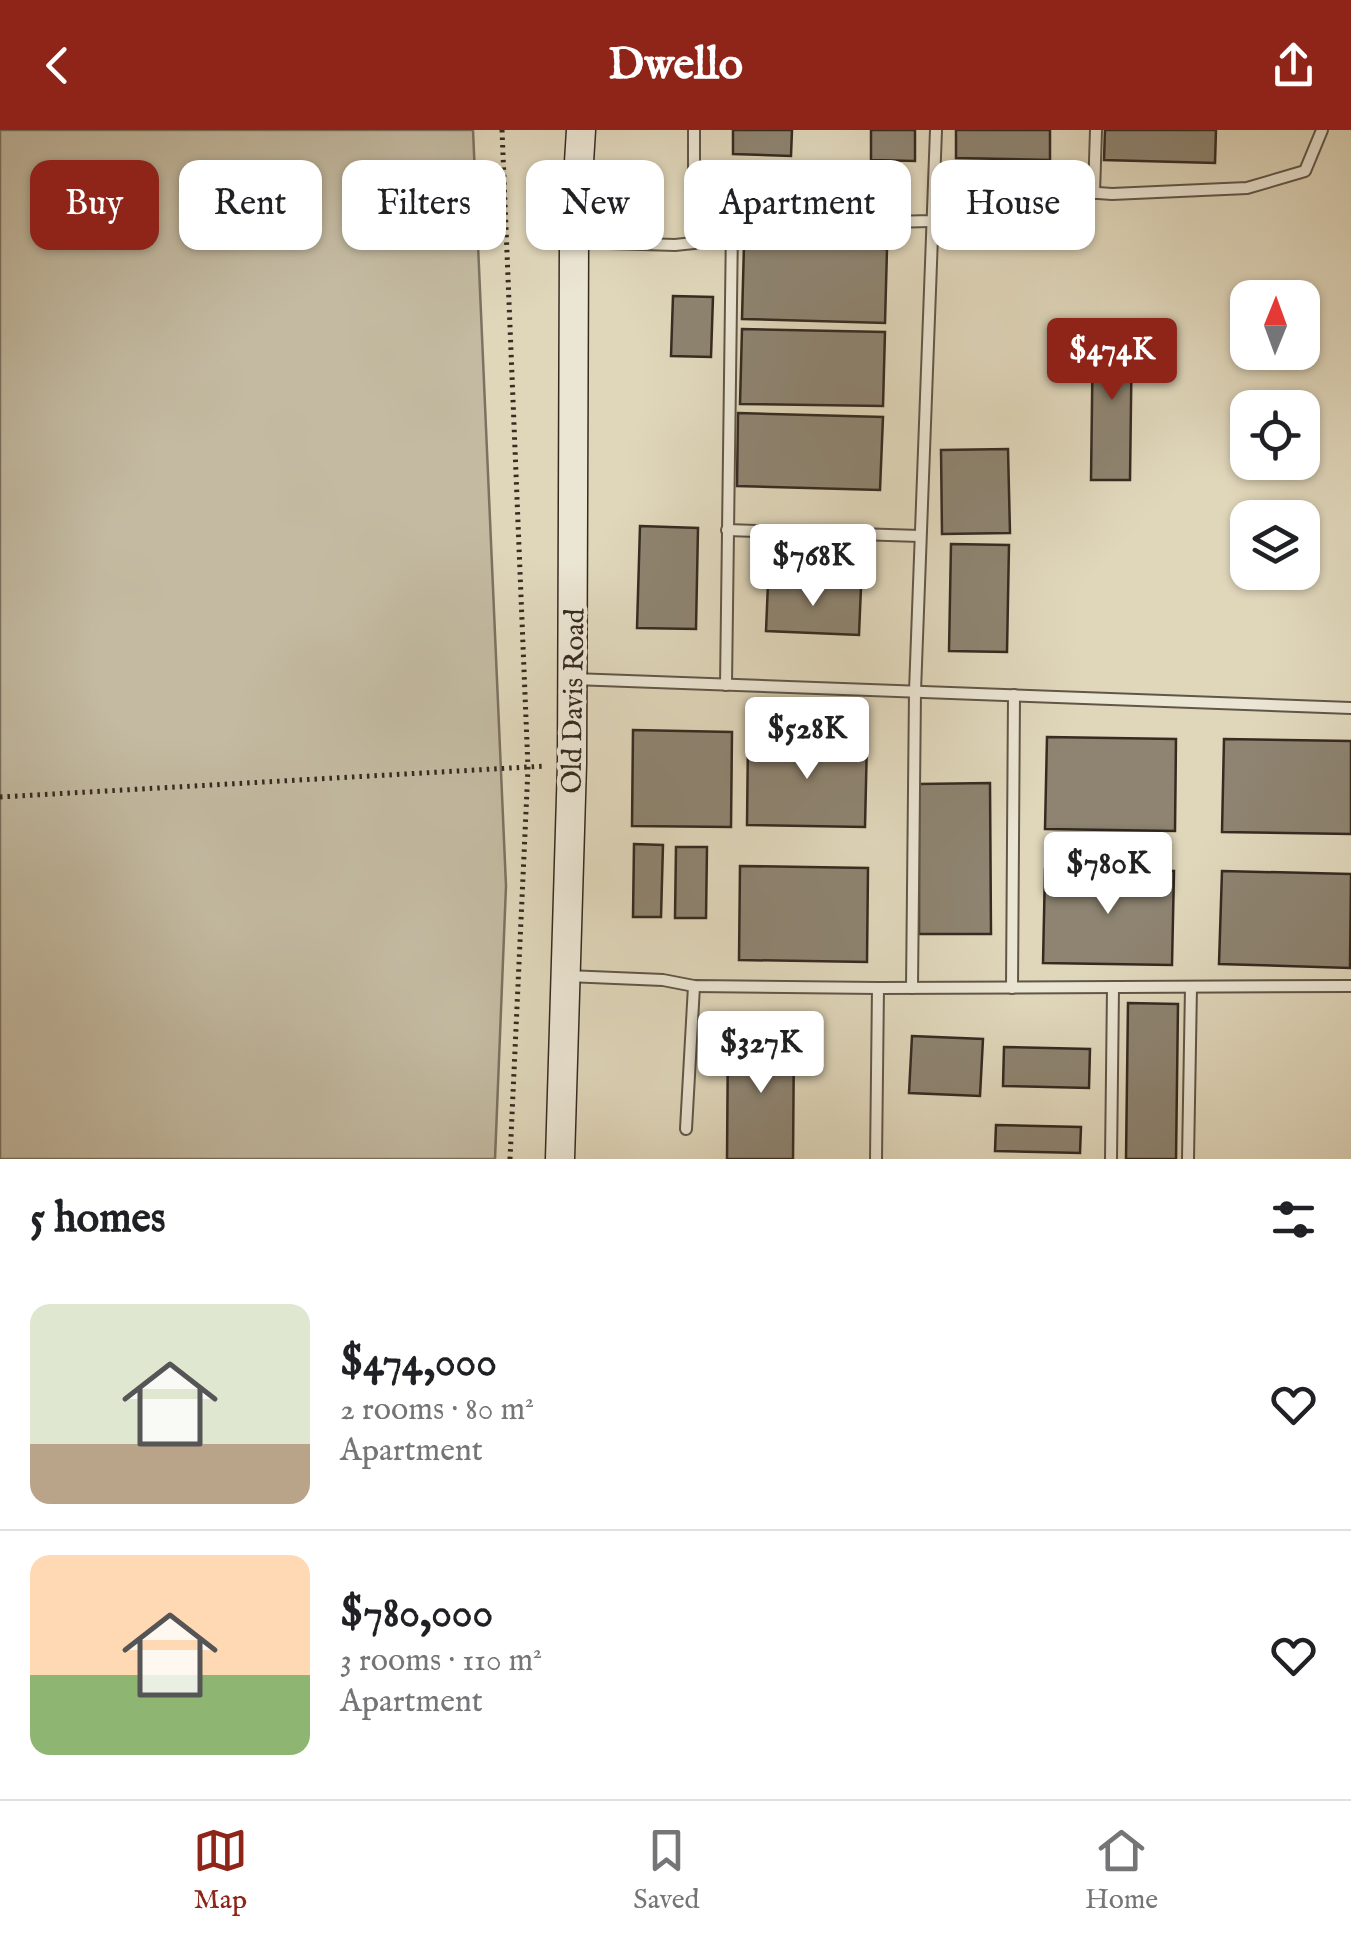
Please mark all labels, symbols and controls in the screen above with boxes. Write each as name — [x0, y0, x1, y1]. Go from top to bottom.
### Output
text: Dwello — [608, 37, 743, 94]
icon: back — [30, 38, 85, 93]
icon: share — [1266, 38, 1321, 93]
chip: Buy — [30, 160, 159, 250]
chip: Rent — [179, 160, 322, 250]
chip: Filters — [342, 160, 506, 250]
chip: New — [526, 160, 664, 250]
chip: Apartment — [684, 160, 911, 250]
chip: House — [931, 160, 1095, 250]
north arrow — [1230, 280, 1320, 370]
map controls — [1230, 280, 1320, 590]
pin: $474K — [1042, 318, 1182, 403]
text: $474K — [1069, 330, 1155, 371]
button: locate — [1230, 390, 1320, 480]
button: layers — [1230, 500, 1320, 590]
pin: $768K — [743, 524, 883, 609]
text: $768K — [772, 536, 854, 577]
street label: Old Davis Road — [555, 608, 594, 794]
pin: $528K — [737, 697, 877, 782]
text: $528K — [767, 709, 847, 750]
pin: $780K — [1038, 832, 1178, 917]
text: $780K — [1066, 844, 1150, 885]
pin: $327K — [691, 1011, 831, 1096]
text: $327K — [720, 1023, 802, 1064]
icon: filters — [1266, 1192, 1321, 1247]
text: 5 homes — [30, 1193, 166, 1246]
text: $474,000 — [340, 1337, 497, 1390]
icon: home — [110, 1344, 230, 1464]
icon: heart — [1266, 1377, 1321, 1432]
text: 2 rooms · 80 m² — [340, 1390, 534, 1431]
text: Apartment — [340, 1431, 483, 1472]
text: $780,000 — [340, 1588, 493, 1641]
icon: home — [110, 1595, 230, 1715]
icon: heart — [1266, 1628, 1321, 1683]
text: 3 rooms · 110 m² — [340, 1641, 542, 1682]
text: Apartment — [340, 1682, 483, 1723]
tab: Map — [193, 1823, 248, 1918]
tab: Saved — [633, 1823, 700, 1918]
tab: Home — [1085, 1823, 1158, 1918]

